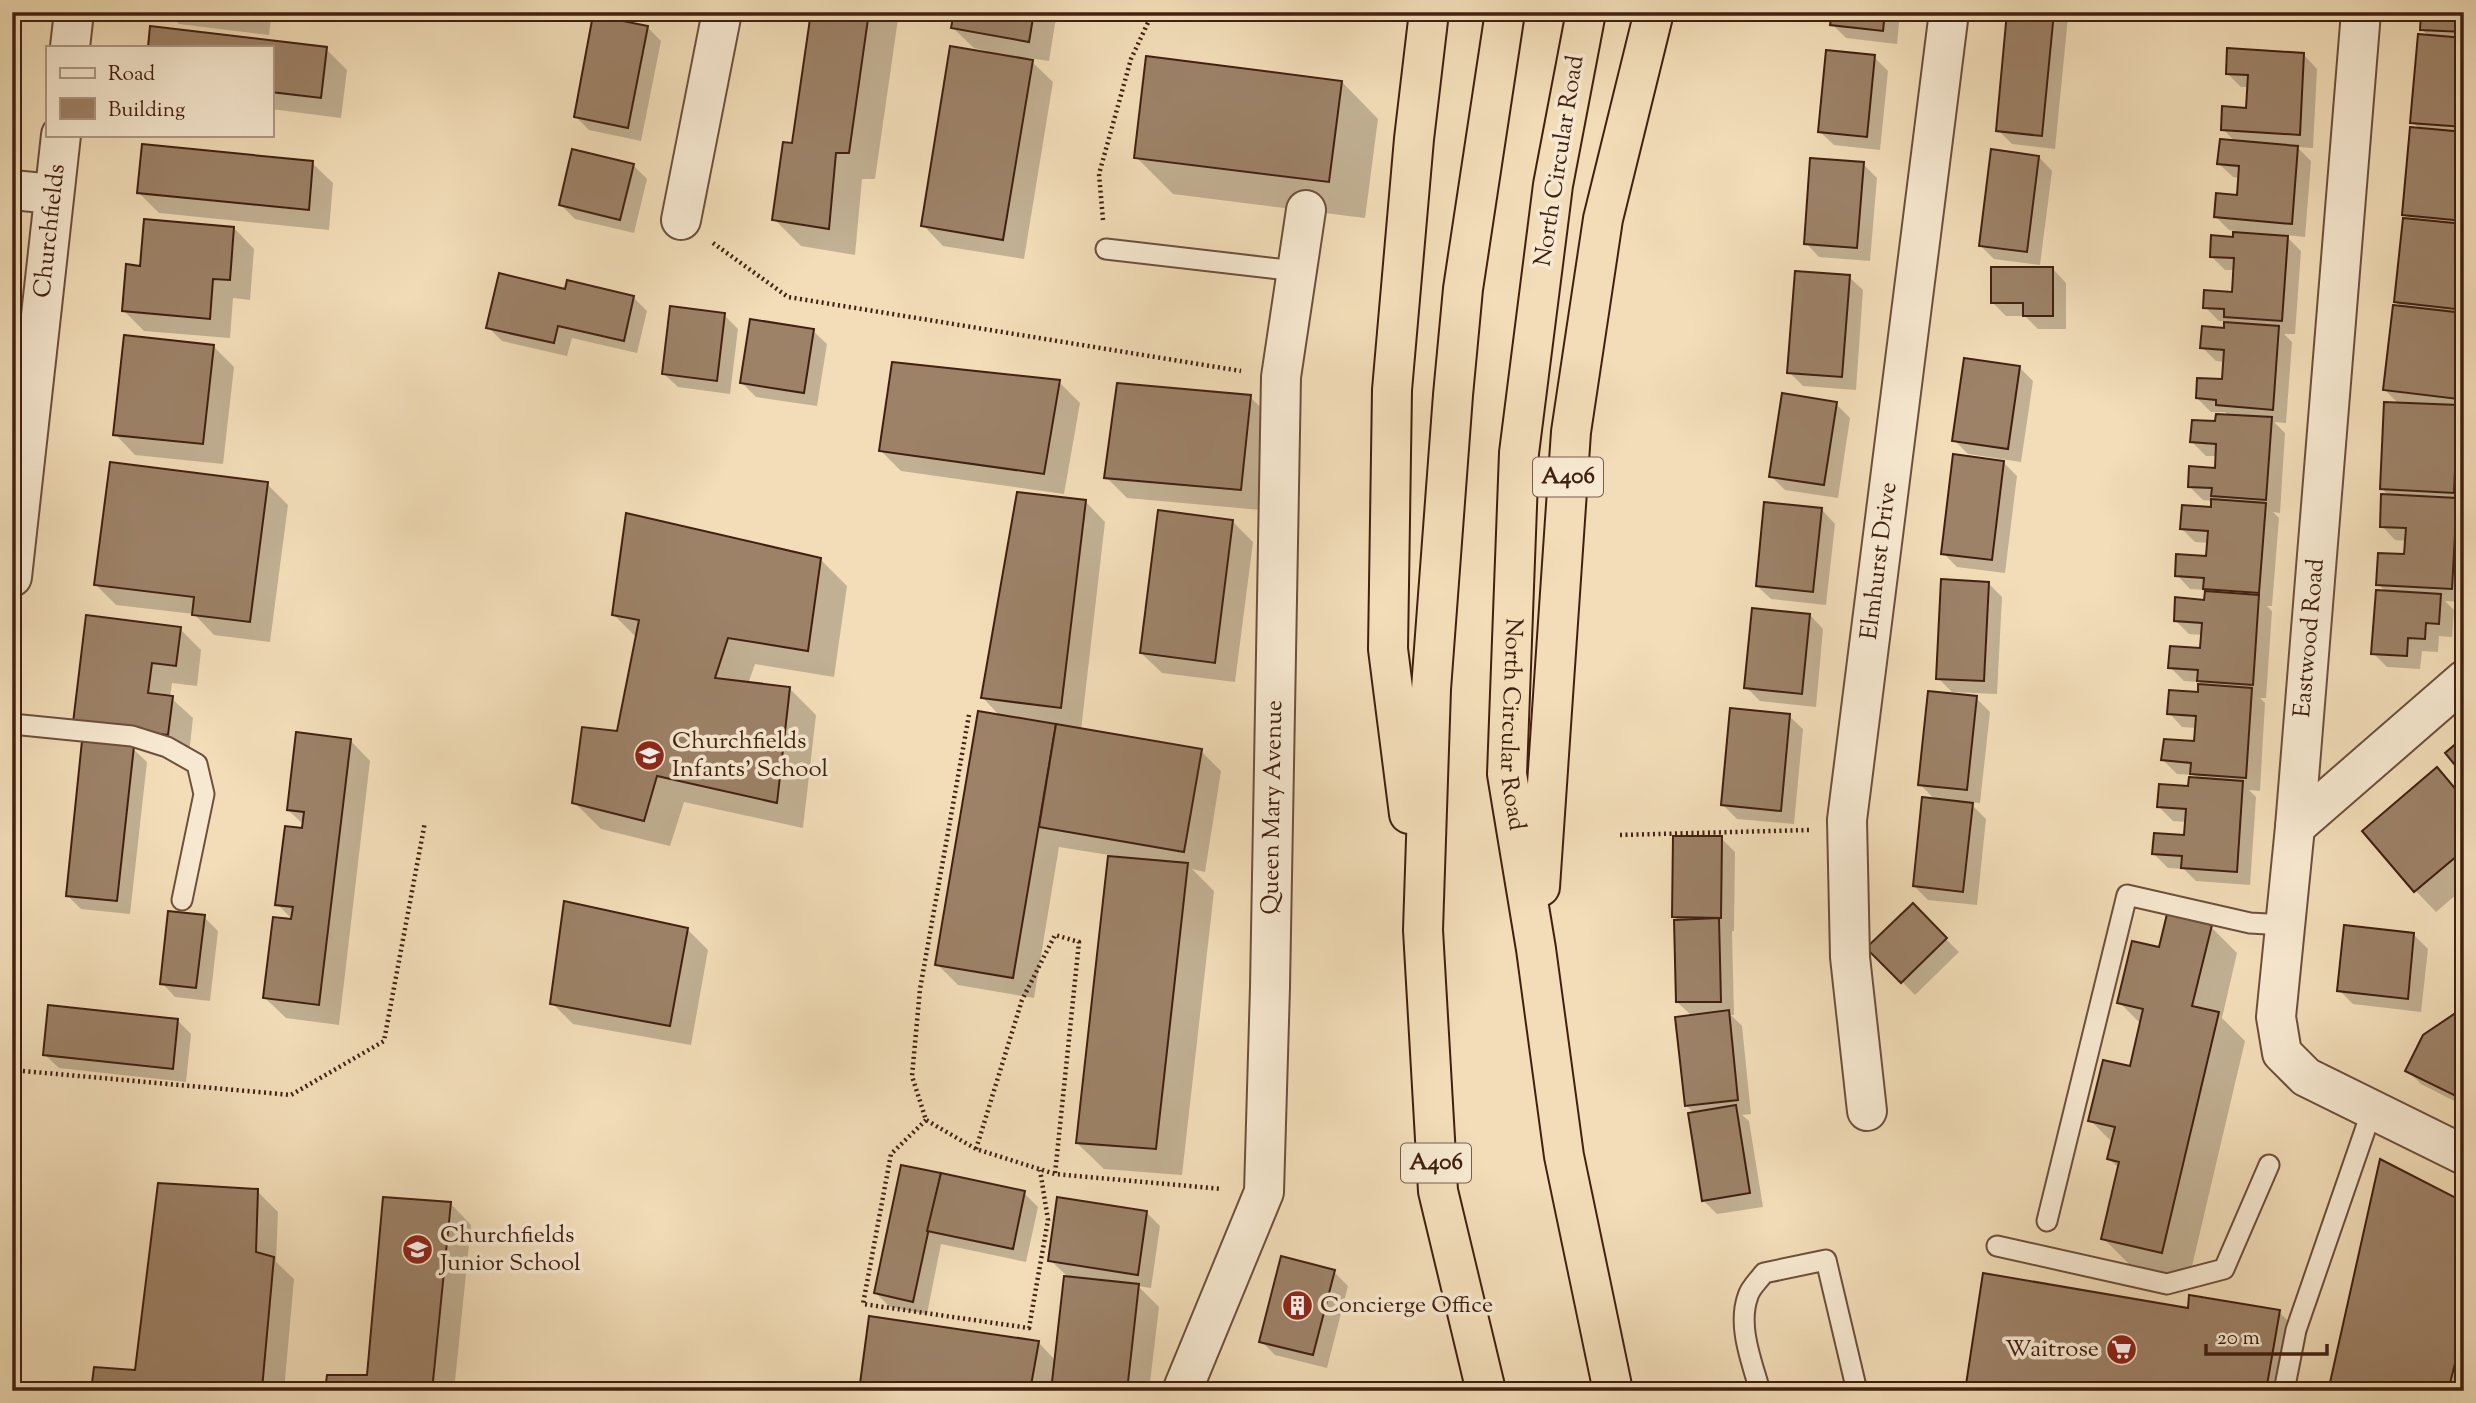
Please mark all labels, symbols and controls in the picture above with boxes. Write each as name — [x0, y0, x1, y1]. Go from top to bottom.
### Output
legend — [46, 46, 273, 136]
street label: North Circular Road — [1527, 53, 1594, 269]
text: Road — [108, 60, 155, 90]
text: Building — [108, 96, 185, 126]
street label: Churchfields — [26, 162, 75, 300]
road number: A406 — [1533, 457, 1603, 496]
street label: Elmhurst Drive — [1853, 480, 1906, 642]
street label: Eastwood Road — [2286, 557, 2334, 719]
street label: North Circular Road — [1490, 617, 1533, 834]
street label: Queen Mary Avenue — [1254, 700, 1292, 915]
place label: Churchfields Infants' School — [672, 725, 828, 787]
school or university icon: Churchfields Infants' School — [632, 739, 666, 773]
road number: A406 — [1401, 1144, 1471, 1182]
place label: Churchfields Junior School — [438, 1219, 581, 1281]
school or university icon: Churchfields Junior School — [400, 1233, 434, 1267]
building icon: Concierge Office — [1280, 1289, 1314, 1323]
place label: Concierge Office — [1320, 1289, 1493, 1323]
scale bar — [2206, 1312, 2327, 1356]
text: 20 m — [2217, 1324, 2260, 1354]
place label: Waitrose — [2005, 1333, 2099, 1367]
supermarket icon: Waitrose — [2105, 1333, 2139, 1367]

